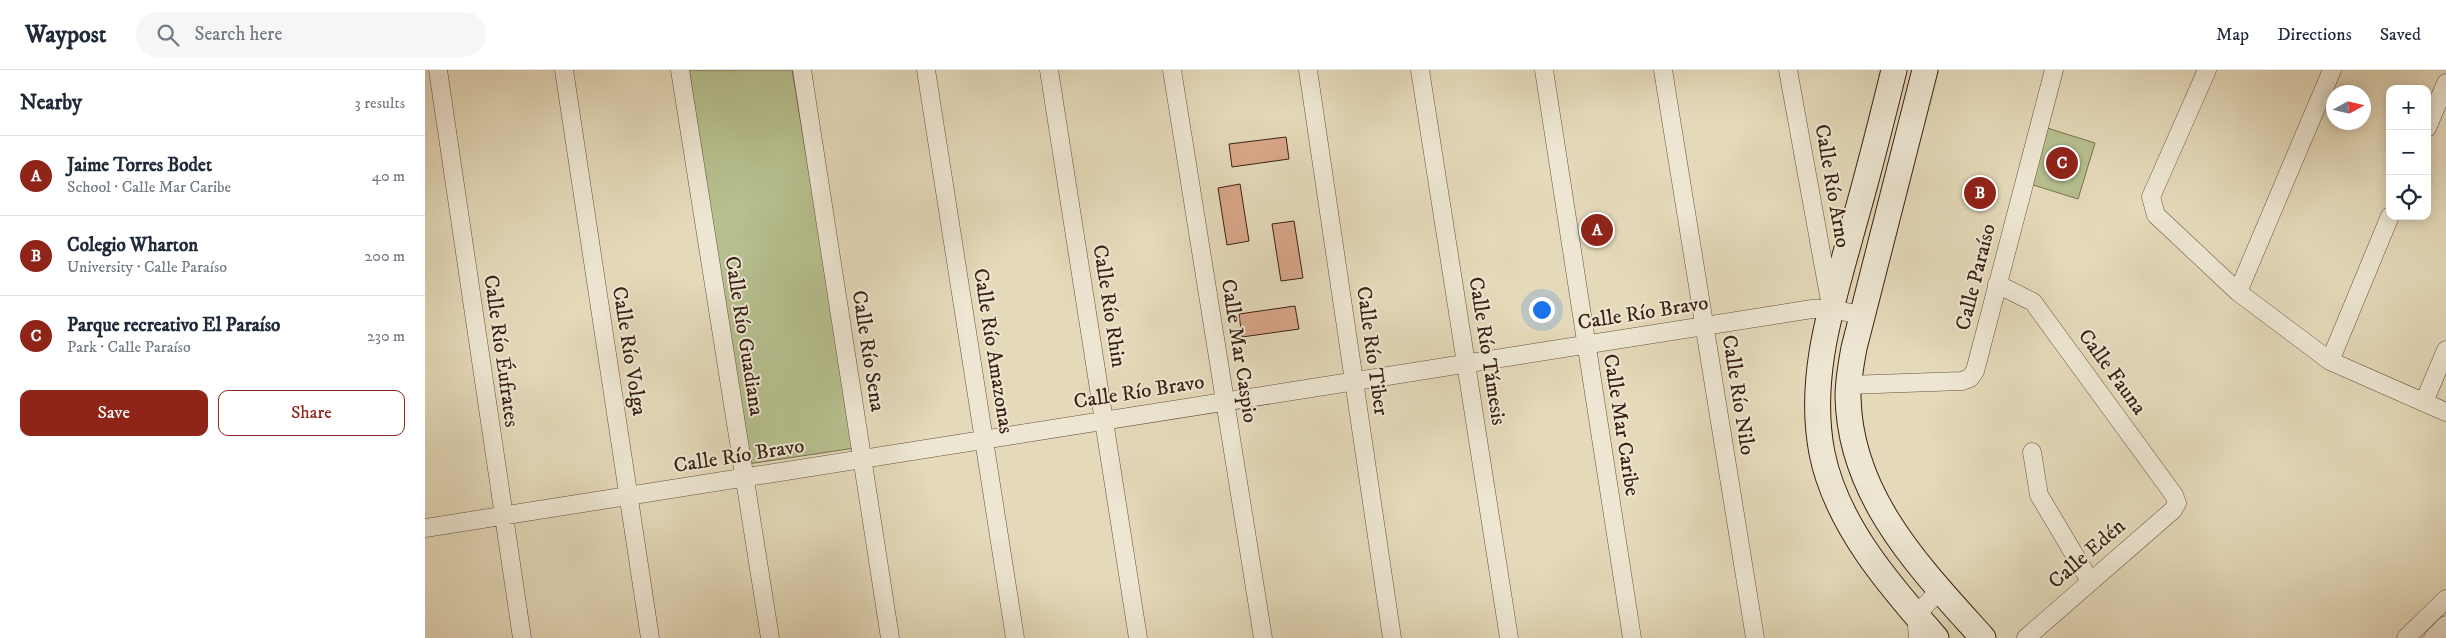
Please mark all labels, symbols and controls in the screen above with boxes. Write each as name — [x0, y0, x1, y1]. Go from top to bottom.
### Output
search box — [136, 12, 486, 57]
text: Waypost — [25, 20, 106, 50]
icon: search — [154, 21, 182, 49]
text: Search here — [194, 23, 282, 46]
text: Map — [2216, 24, 2249, 46]
text: Directions — [2277, 24, 2352, 46]
text: Saved — [2380, 24, 2421, 46]
north arrow — [2326, 85, 2371, 130]
map controls — [2386, 85, 2431, 220]
button: + — [2386, 85, 2431, 130]
text: Nearby — [20, 90, 82, 116]
text: 3 results — [355, 93, 405, 113]
street label: Calle Río Arno — [1808, 122, 1856, 250]
button: − — [2386, 130, 2431, 175]
pin: C — [2046, 144, 2078, 182]
text: Jaime Torres Bodet — [67, 154, 212, 177]
text: A — [31, 166, 41, 186]
text: 40 m — [372, 166, 405, 186]
pin: B — [1964, 174, 1996, 212]
button: locate — [2386, 175, 2431, 220]
text: School · Calle Mar Caribe — [67, 177, 231, 197]
pin: A — [1581, 211, 1613, 249]
street label: Calle Paraíso — [1950, 221, 2002, 333]
text: Colegio Wharton — [67, 234, 198, 257]
street label: Calle Río Rhin — [1086, 243, 1132, 369]
text: B — [31, 246, 41, 266]
text: 200 m — [364, 246, 405, 266]
street label: Calle Río Guadiana — [719, 254, 769, 418]
text: University · Calle Paraíso — [67, 257, 227, 277]
street label: Calle Río Amazonas — [967, 266, 1019, 436]
street label: Calle Río Éufrates — [477, 273, 526, 429]
street label: Calle Río Támesis — [1462, 275, 1512, 427]
street label: Calle Mar Caspio — [1215, 277, 1263, 425]
street label: Calle Río Volga — [606, 285, 652, 418]
street label: Calle Río Tiber — [1350, 285, 1394, 417]
street label: Calle Río Sena — [846, 289, 890, 414]
street label: Calle Río Bravo — [1576, 290, 1710, 336]
your location — [1529, 297, 1555, 323]
text: Parque recreativo El Paraíso — [67, 314, 280, 337]
street label: Calle Fauna — [2072, 324, 2152, 420]
text: C — [31, 326, 41, 346]
text: 230 m — [367, 326, 405, 346]
street label: Calle Río Nilo — [1716, 333, 1760, 457]
text: Park · Calle Paraíso — [67, 337, 191, 357]
street label: Calle Mar Caribe — [1597, 352, 1645, 498]
street label: Calle Río Bravo — [1072, 369, 1206, 415]
button: Save — [20, 390, 208, 436]
button: Share — [218, 390, 405, 436]
street label: Calle Río Bravo — [672, 433, 806, 479]
street label: Calle Edén — [2043, 513, 2131, 595]

